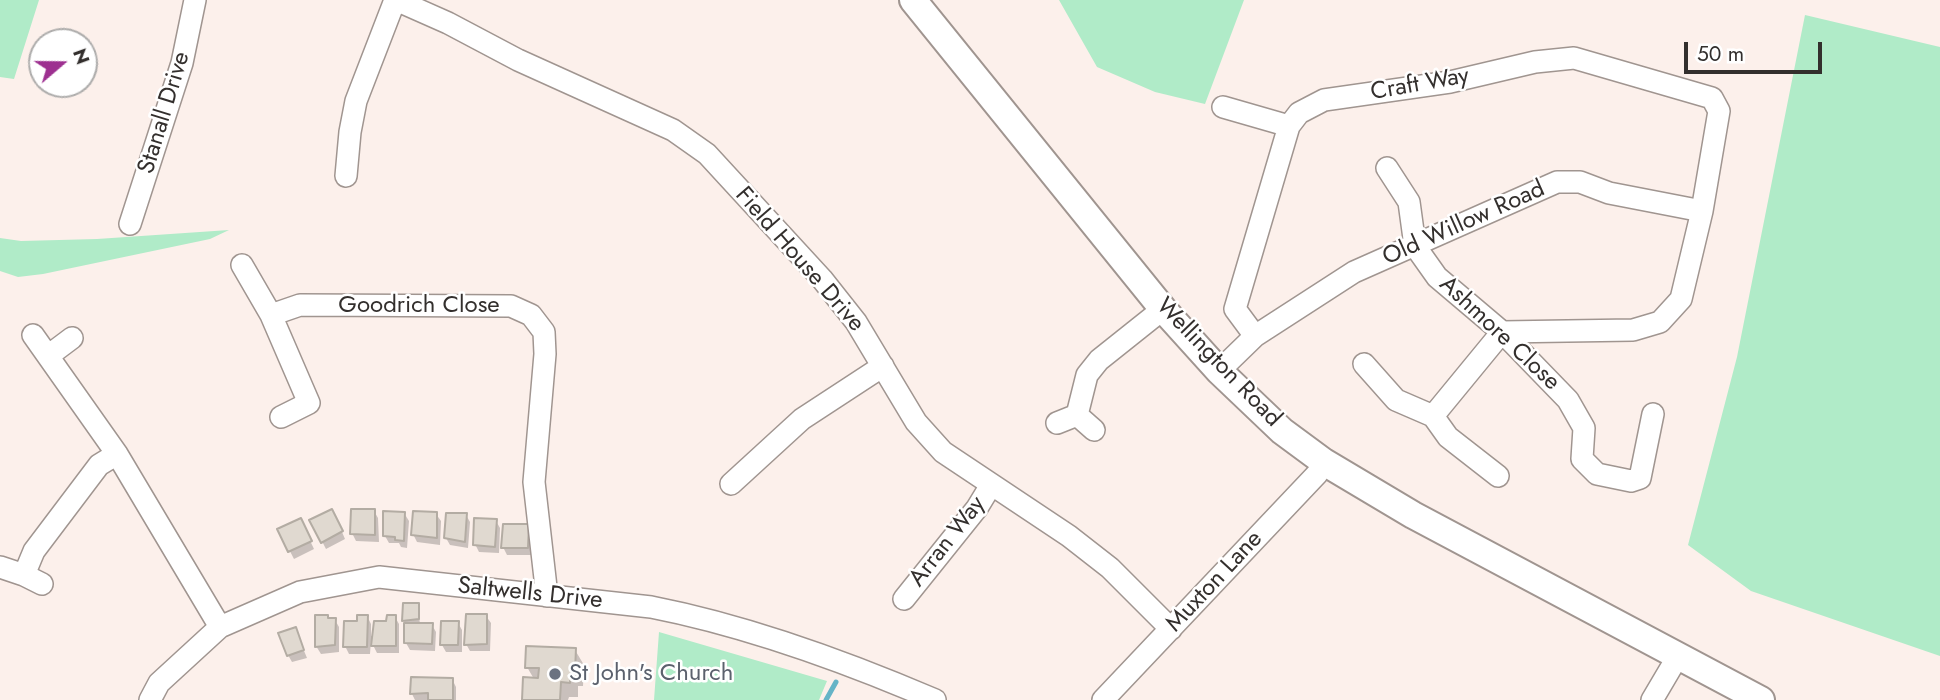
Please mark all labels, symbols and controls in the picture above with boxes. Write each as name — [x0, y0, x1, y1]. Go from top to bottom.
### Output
north arrow — [28, 28, 98, 98]
scale bar — [1688, 28, 1826, 72]
text: 50 m — [1697, 39, 1744, 69]
text: N — [66, 45, 97, 68]
street label: Stanall Drive — [133, 48, 197, 178]
street label: Craft Way — [1369, 62, 1471, 108]
street label: Old Willow Road — [1378, 175, 1550, 273]
street label: Field House Drive — [728, 182, 870, 338]
street label: Ashmore Close — [1433, 271, 1565, 397]
street label: Goodrich Close — [338, 292, 500, 320]
street label: Wellington Road — [1149, 293, 1287, 433]
street label: Arran Way — [904, 491, 992, 593]
street label: Muxton Lane — [1161, 525, 1269, 639]
street label: Saltwells Drive — [456, 572, 604, 616]
place label: St John's Church — [569, 660, 733, 688]
marker: St John's Church — [547, 666, 563, 682]

